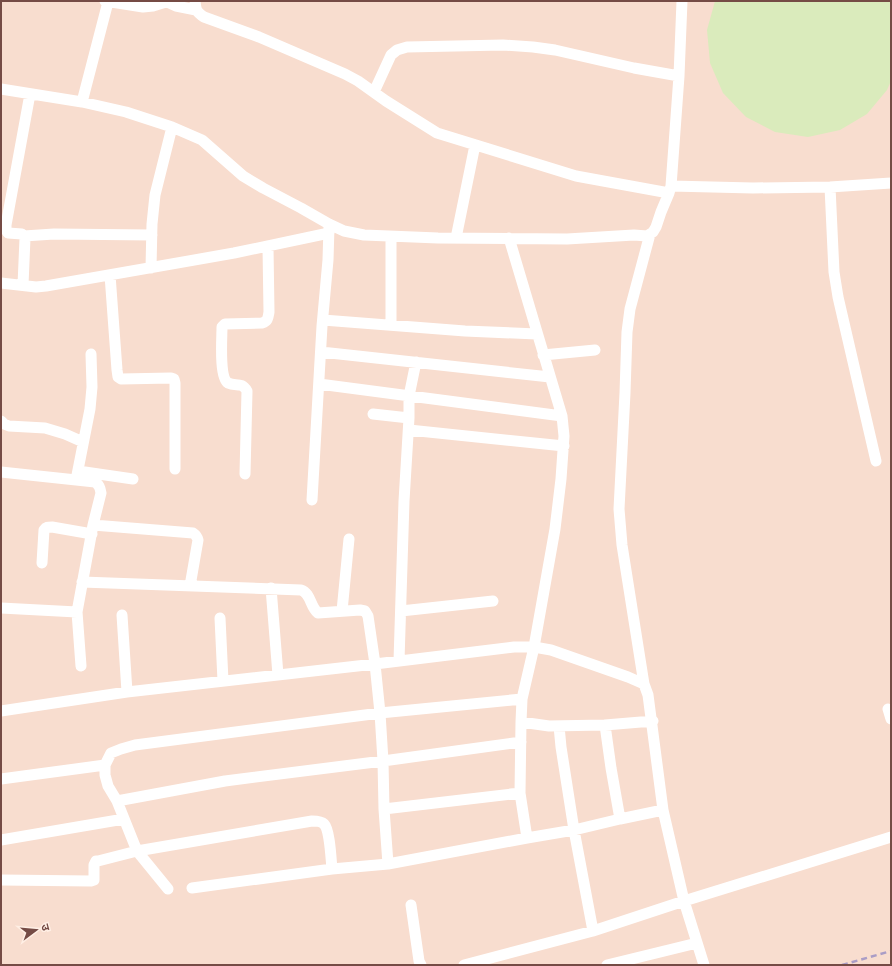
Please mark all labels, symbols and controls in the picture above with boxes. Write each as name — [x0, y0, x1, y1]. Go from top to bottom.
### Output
north arrow — [16, 910, 56, 950]
text: उ — [38, 922, 53, 933]

